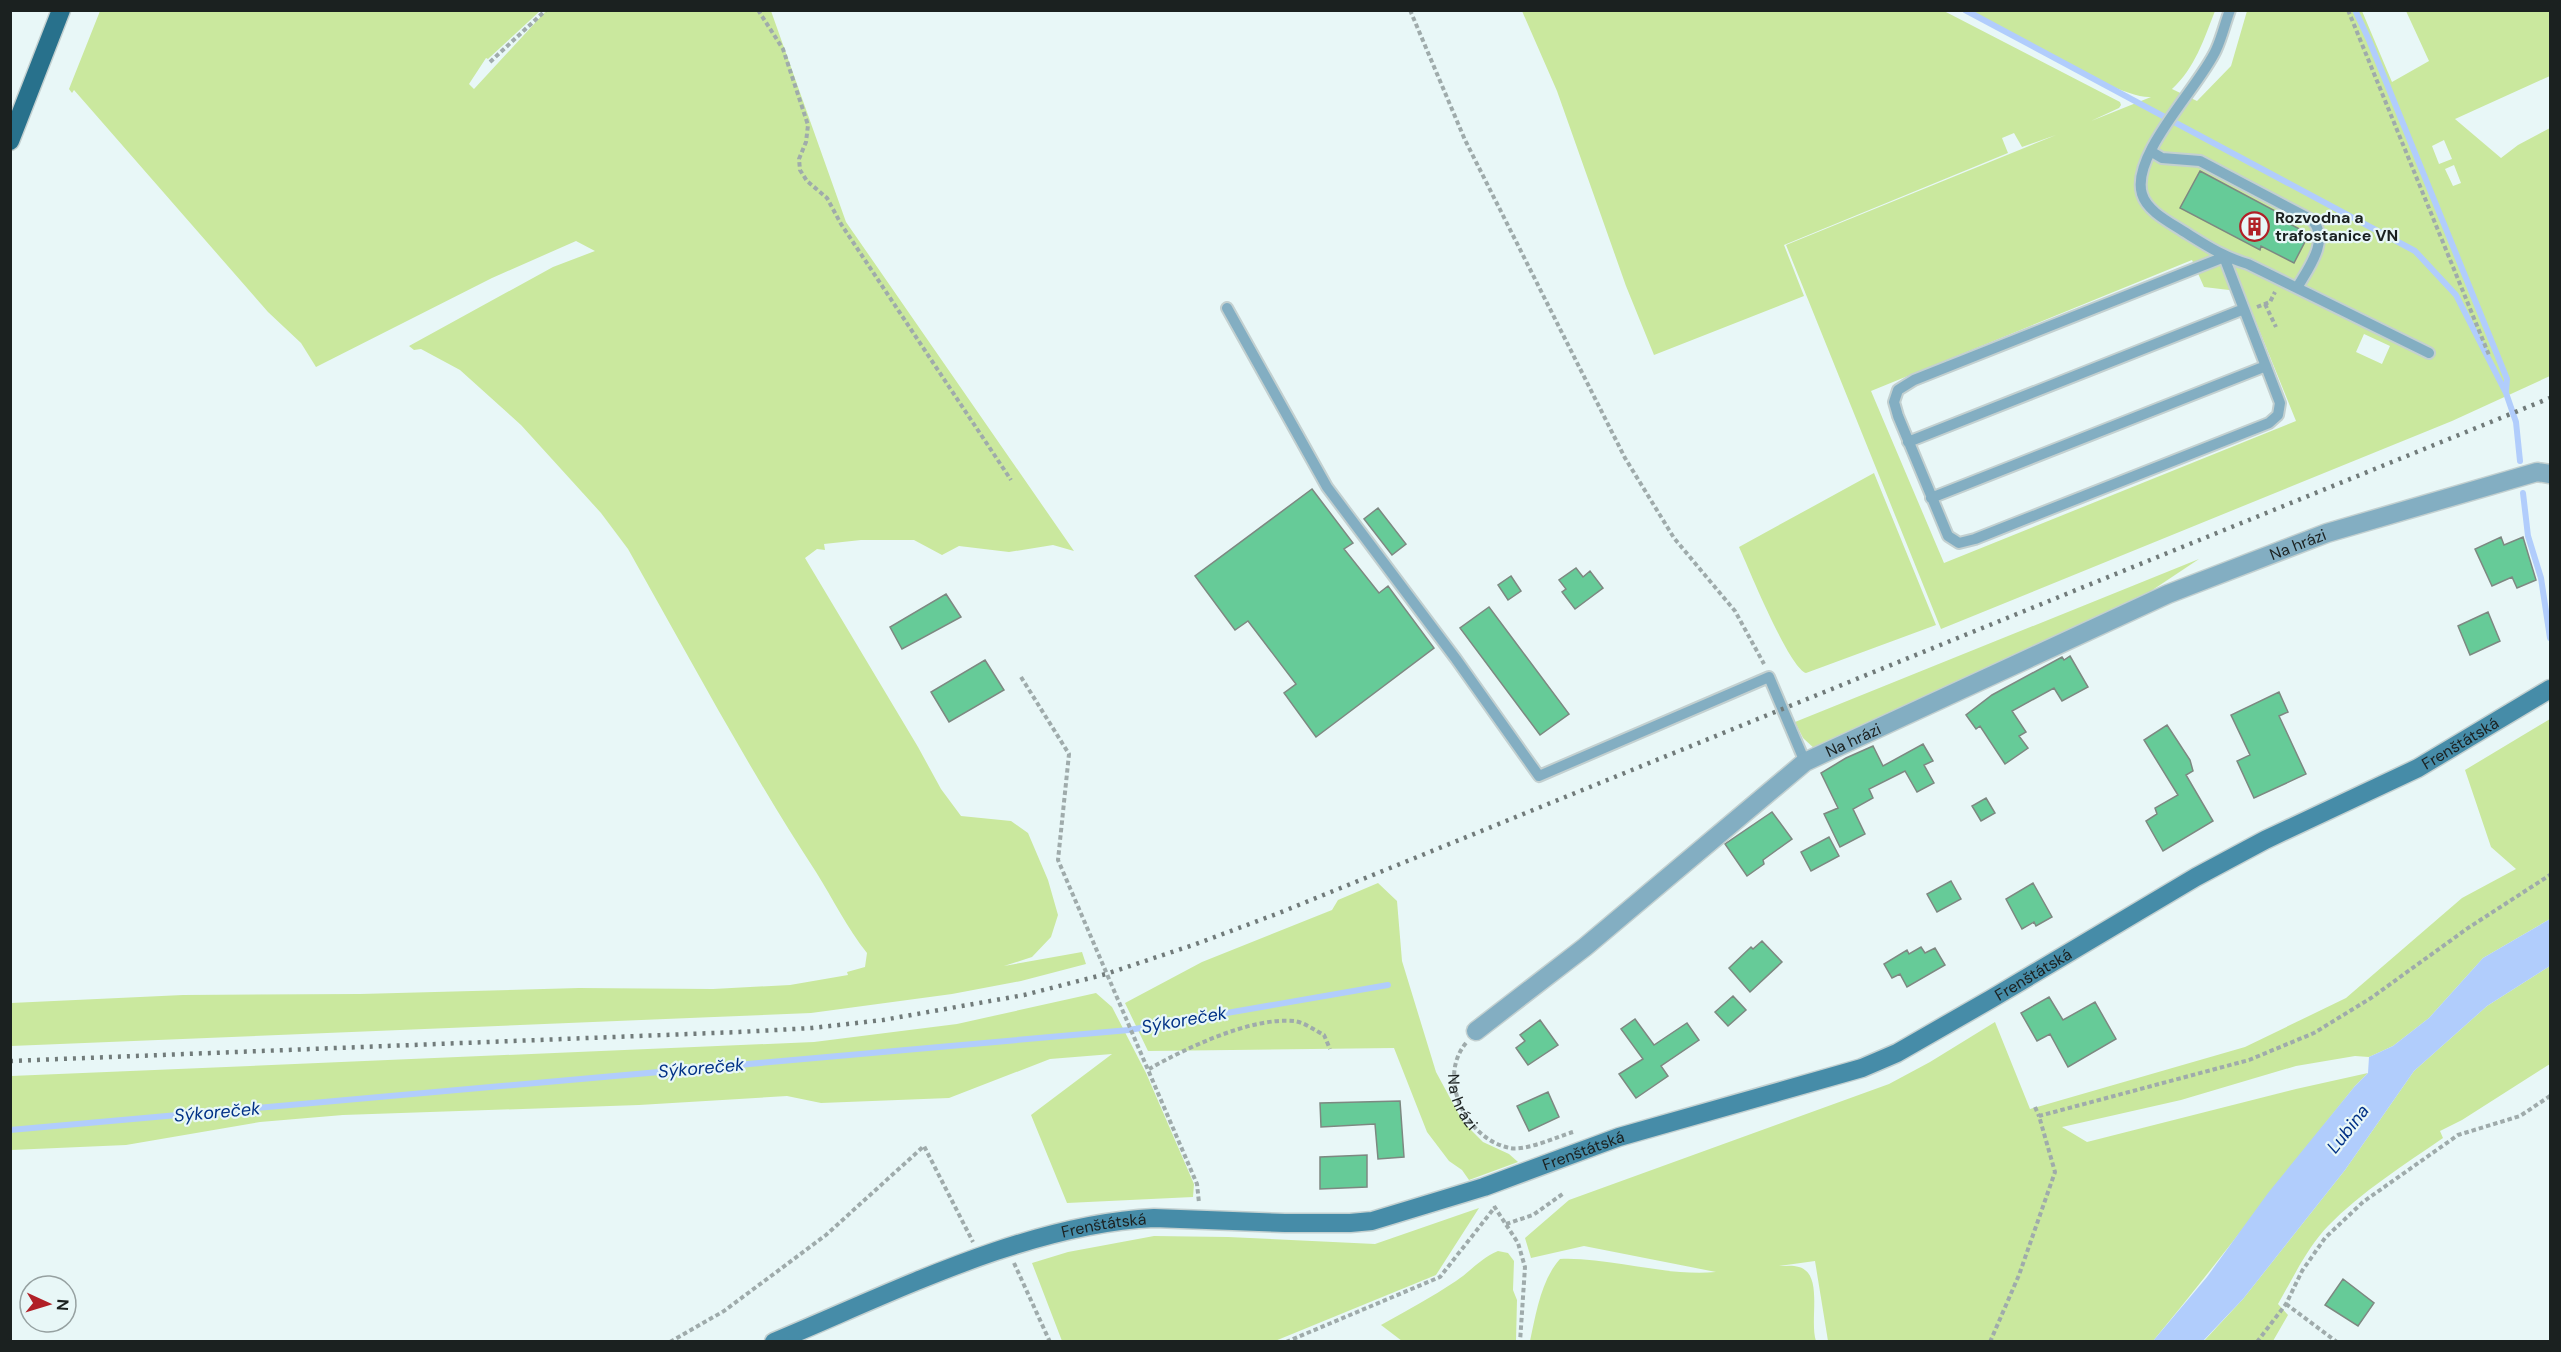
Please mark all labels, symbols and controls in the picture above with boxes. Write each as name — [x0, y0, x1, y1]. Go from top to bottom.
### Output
place label: Rozvodna a trafostanice VN — [2275, 207, 2398, 246]
building icon: Rozvodna a trafostanice VN — [2238, 210, 2270, 242]
street label: Na hrázi — [2266, 524, 2329, 565]
street label: Frenštátská — [2418, 712, 2502, 774]
street label: Na hrázi — [1822, 718, 1884, 762]
street label: Frenštátská — [1991, 943, 2075, 1005]
water label: Sýkoreček — [1139, 1001, 1229, 1039]
water label: Sýkoreček — [657, 1052, 746, 1084]
street label: Na hrázi — [1443, 1073, 1483, 1134]
water label: Sýkoreček — [173, 1096, 262, 1128]
water label: Lubina — [2321, 1100, 2375, 1158]
street label: Frenštátská — [1539, 1126, 1627, 1175]
street label: Frenštátská — [1059, 1208, 1147, 1242]
north arrow — [18, 1274, 78, 1334]
text: N — [52, 1298, 73, 1312]

